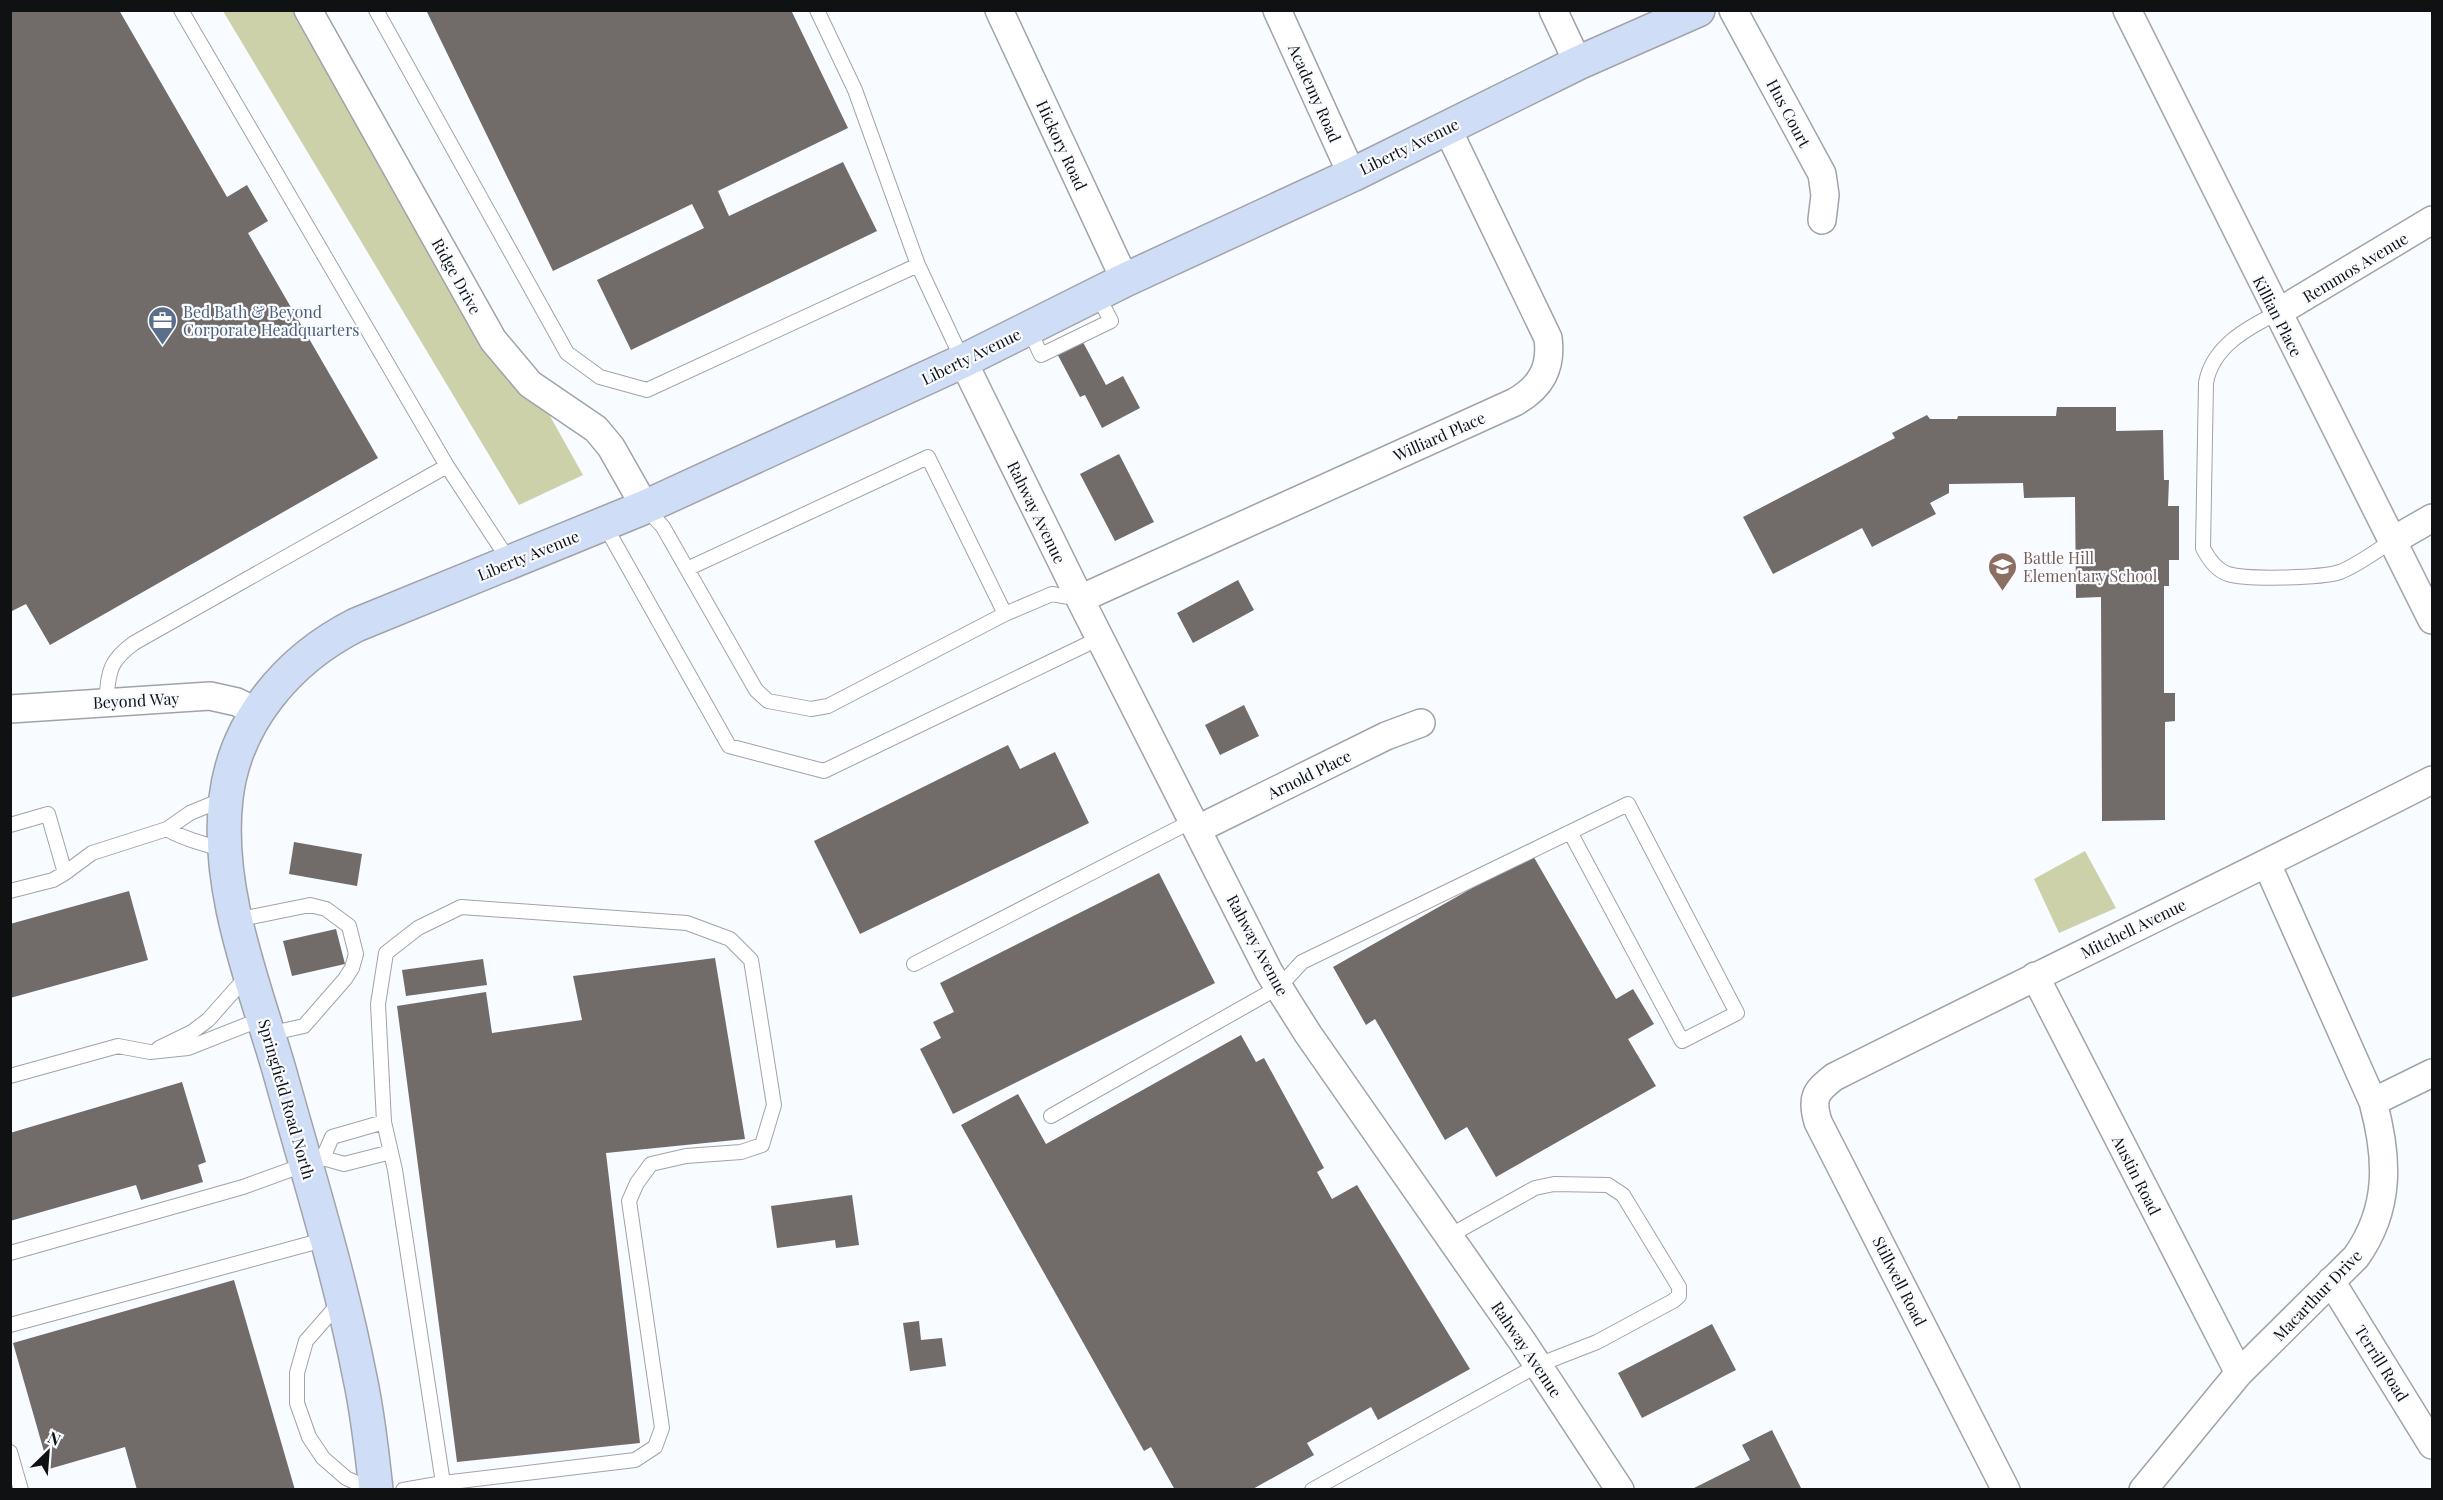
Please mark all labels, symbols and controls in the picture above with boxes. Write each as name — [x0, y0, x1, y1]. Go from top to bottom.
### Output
street label: Academy Road — [1284, 40, 1346, 145]
street label: Hus Court — [1762, 75, 1816, 151]
street label: Hickory Road — [1032, 97, 1092, 193]
street label: Liberty Avenue — [1356, 113, 1462, 179]
street label: Remmos Avenue — [2299, 227, 2411, 307]
street label: Ridge Drive — [427, 234, 487, 318]
street label: Killian Place — [2249, 272, 2307, 360]
place label: Bed Bath & Beyond Corporate Headquarters — [183, 301, 359, 340]
office icon: Bed Bath & Beyond Corporate Headquarters — [146, 304, 178, 346]
street label: Liberty Avenue — [918, 323, 1024, 389]
street label: Williard Place — [1389, 406, 1488, 466]
street label: Rahway Avenue — [1003, 457, 1071, 567]
street label: Liberty Avenue — [474, 525, 582, 585]
place label: Battle Hill Elementary School — [2023, 547, 2158, 586]
school or university icon: Battle Hill Elementary School — [1986, 550, 2018, 592]
street label: Beyond Way — [92, 687, 180, 713]
street label: Arnold Place — [1263, 745, 1354, 804]
street label: Rahway Avenue — [1223, 891, 1293, 999]
street label: Mitchell Avenue — [2077, 893, 2189, 963]
street label: Springfield Road North — [254, 1016, 320, 1182]
street label: Austin Road — [2108, 1131, 2166, 1218]
street label: Stillwell Road — [1868, 1233, 1932, 1329]
street label: Macarthur Drive — [2268, 1245, 2366, 1345]
street label: Rahway Avenue — [1487, 1297, 1567, 1401]
street label: Terrill Road — [2350, 1321, 2414, 1405]
north arrow — [18, 1422, 78, 1482]
text: N — [45, 1426, 65, 1450]

